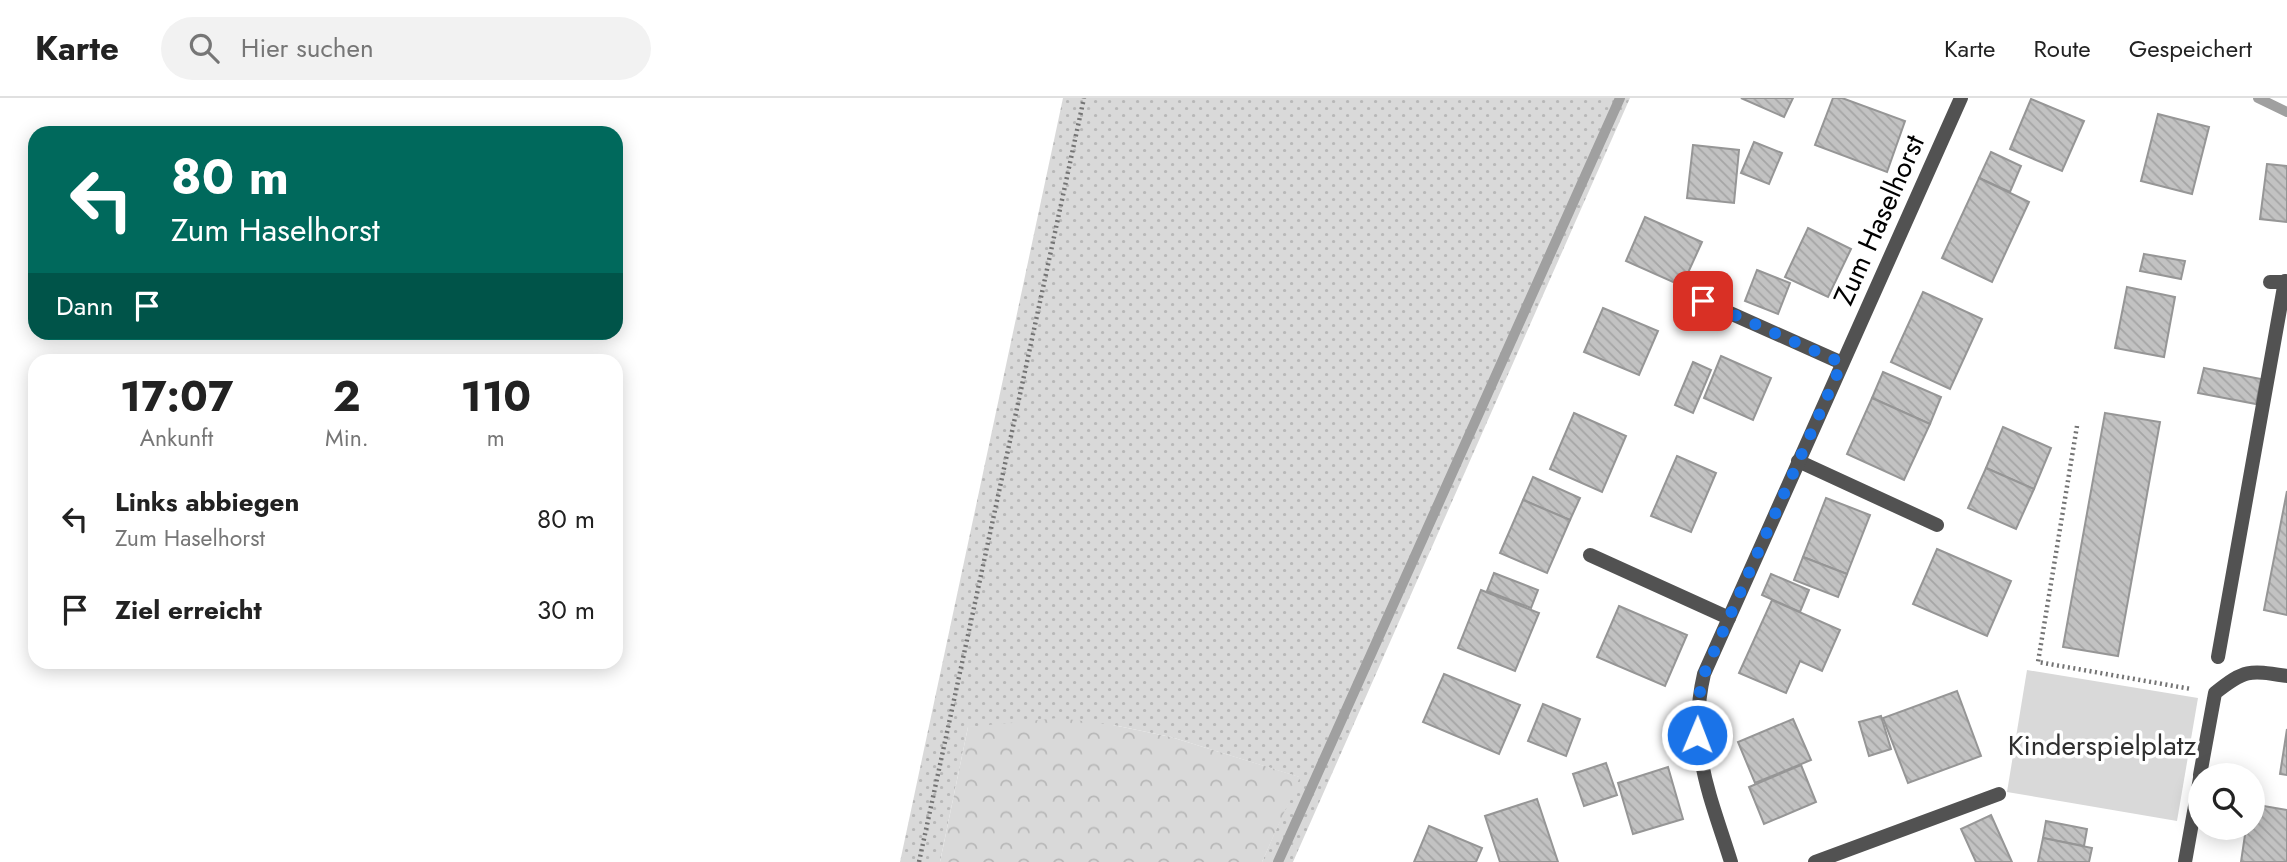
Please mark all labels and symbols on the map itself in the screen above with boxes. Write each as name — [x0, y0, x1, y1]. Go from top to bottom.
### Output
street label: Zum Haselhorst — [1823, 128, 1935, 312]
pin — [1673, 271, 1733, 331]
position arrow — [1660, 698, 1734, 772]
park label: Kinderspielplatz — [2008, 725, 2196, 766]

